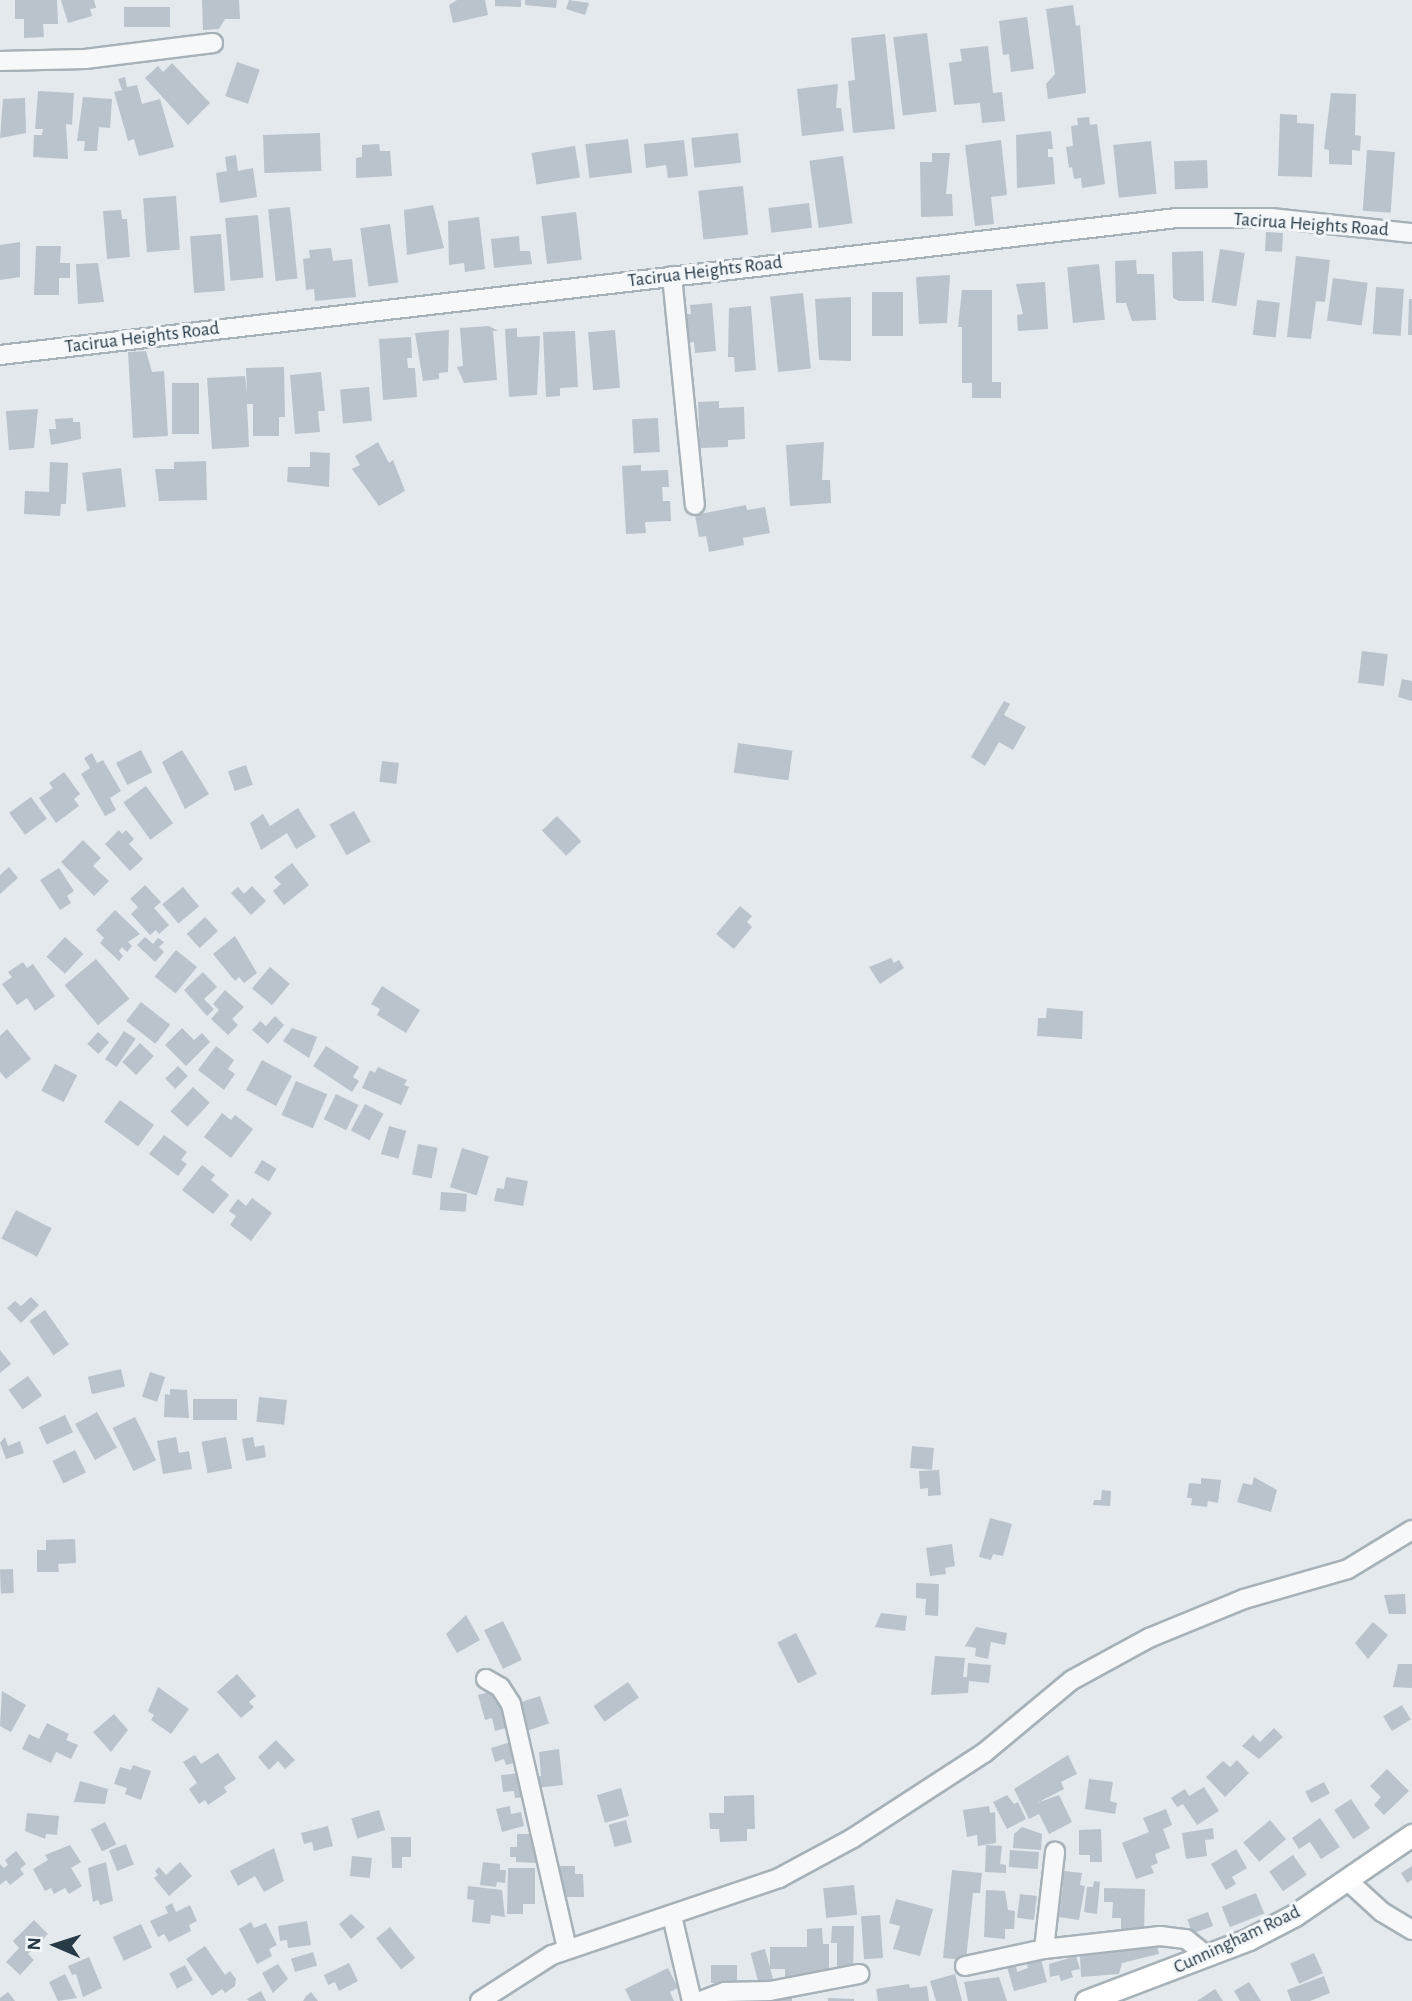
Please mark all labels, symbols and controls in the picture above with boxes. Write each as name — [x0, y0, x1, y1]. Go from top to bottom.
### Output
street label: Tacirua Heights Road — [1233, 208, 1389, 242]
street label: Tacirua Heights Road — [626, 251, 784, 293]
street label: Tacirua Heights Road — [63, 317, 221, 359]
street label: Cunningham Road — [1170, 1901, 1304, 1979]
north arrow — [21, 1910, 91, 1980]
text: N — [25, 1937, 44, 1951]

